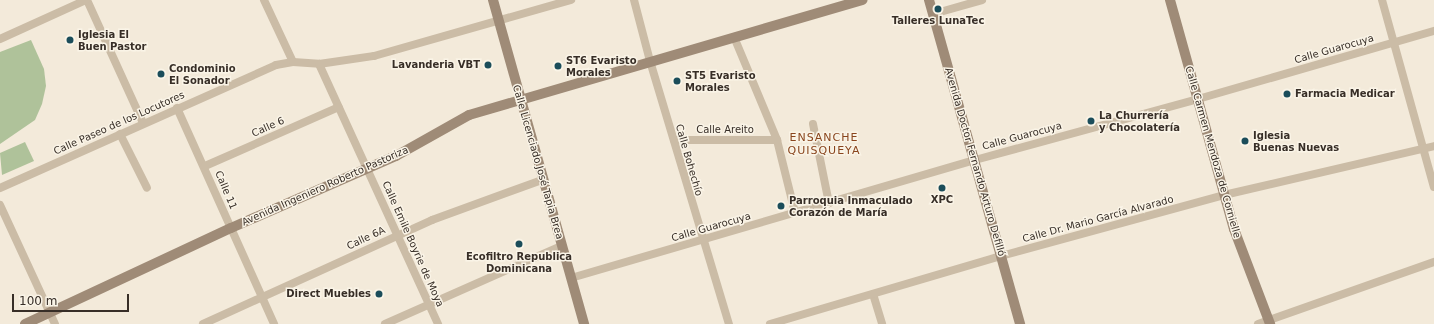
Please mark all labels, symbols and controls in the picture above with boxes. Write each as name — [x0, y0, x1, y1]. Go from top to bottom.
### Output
marker: Talleres LunaTec — [933, 4, 943, 14]
place label: Talleres LunaTec — [892, 15, 984, 27]
place label: Iglesia El Buen Pastor — [78, 28, 146, 52]
street label: Calle Guarocuya — [1293, 32, 1375, 66]
marker: Iglesia El Buen Pastor — [65, 35, 75, 45]
place label: ST6 Evaristo Morales — [566, 54, 637, 78]
place label: Lavanderia VBT — [392, 59, 480, 71]
marker: Lavanderia VBT — [483, 60, 493, 70]
marker: ST6 Evaristo Morales — [553, 61, 563, 71]
place label: Condominio El Sonador — [169, 62, 236, 86]
street label: Calle Carmen Mendoza de Cornielle — [1183, 65, 1243, 239]
street label: Avenida Doctor Fernando Arturo Defilló — [942, 66, 1008, 258]
marker: Condominio El Sonador — [156, 69, 166, 79]
place label: ST5 Evaristo Morales — [685, 69, 756, 92]
marker: ST5 Evaristo Morales — [672, 76, 682, 86]
street label: Calle Licenciado José Tapia Brea — [510, 83, 566, 241]
place label: Farmacia Medicar — [1295, 88, 1395, 100]
street label: Calle Paseo de los Locutores — [52, 89, 186, 157]
marker: Farmacia Medicar — [1282, 89, 1292, 99]
place label: La Churrería y Chocolatería — [1099, 109, 1180, 132]
street label: Calle 6 — [250, 115, 286, 139]
marker: La Churrería y Chocolatería — [1086, 116, 1096, 126]
street label: Calle Guarocuya — [981, 120, 1063, 152]
street label: Calle Bohechío — [673, 123, 705, 197]
street label: Calle Areito — [696, 124, 754, 136]
place label: Iglesia Buenas Nuevas — [1253, 129, 1339, 152]
district label: ENSANCHE QUISQUEYA — [788, 132, 860, 158]
marker: Iglesia Buenas Nuevas — [1240, 136, 1250, 146]
street label: Avenida Ingeniero Roberto Pastoriza — [240, 144, 410, 228]
street label: Calle 11 — [213, 169, 239, 211]
street label: Calle Emile Boyrie de Moya — [380, 179, 446, 309]
marker: XPC — [937, 183, 947, 193]
street label: Calle Dr. Mario García Alvarado — [1021, 193, 1175, 245]
place label: Parroquia Inmaculado Corazón de María — [789, 194, 913, 218]
place label: XPC — [931, 194, 953, 206]
marker: Parroquia Inmaculado Corazón de María — [776, 201, 786, 211]
street label: Calle Guarocuya — [670, 210, 752, 244]
street label: Calle 6A — [345, 224, 387, 252]
marker: Ecofiltro Republica Dominicana — [514, 239, 524, 249]
place label: Ecofiltro Republica Dominicana — [466, 250, 572, 274]
scale bar — [14, 286, 131, 312]
place label: Direct Muebles — [286, 288, 371, 300]
marker: Direct Muebles — [374, 289, 384, 299]
text: 100 m — [19, 294, 57, 308]

